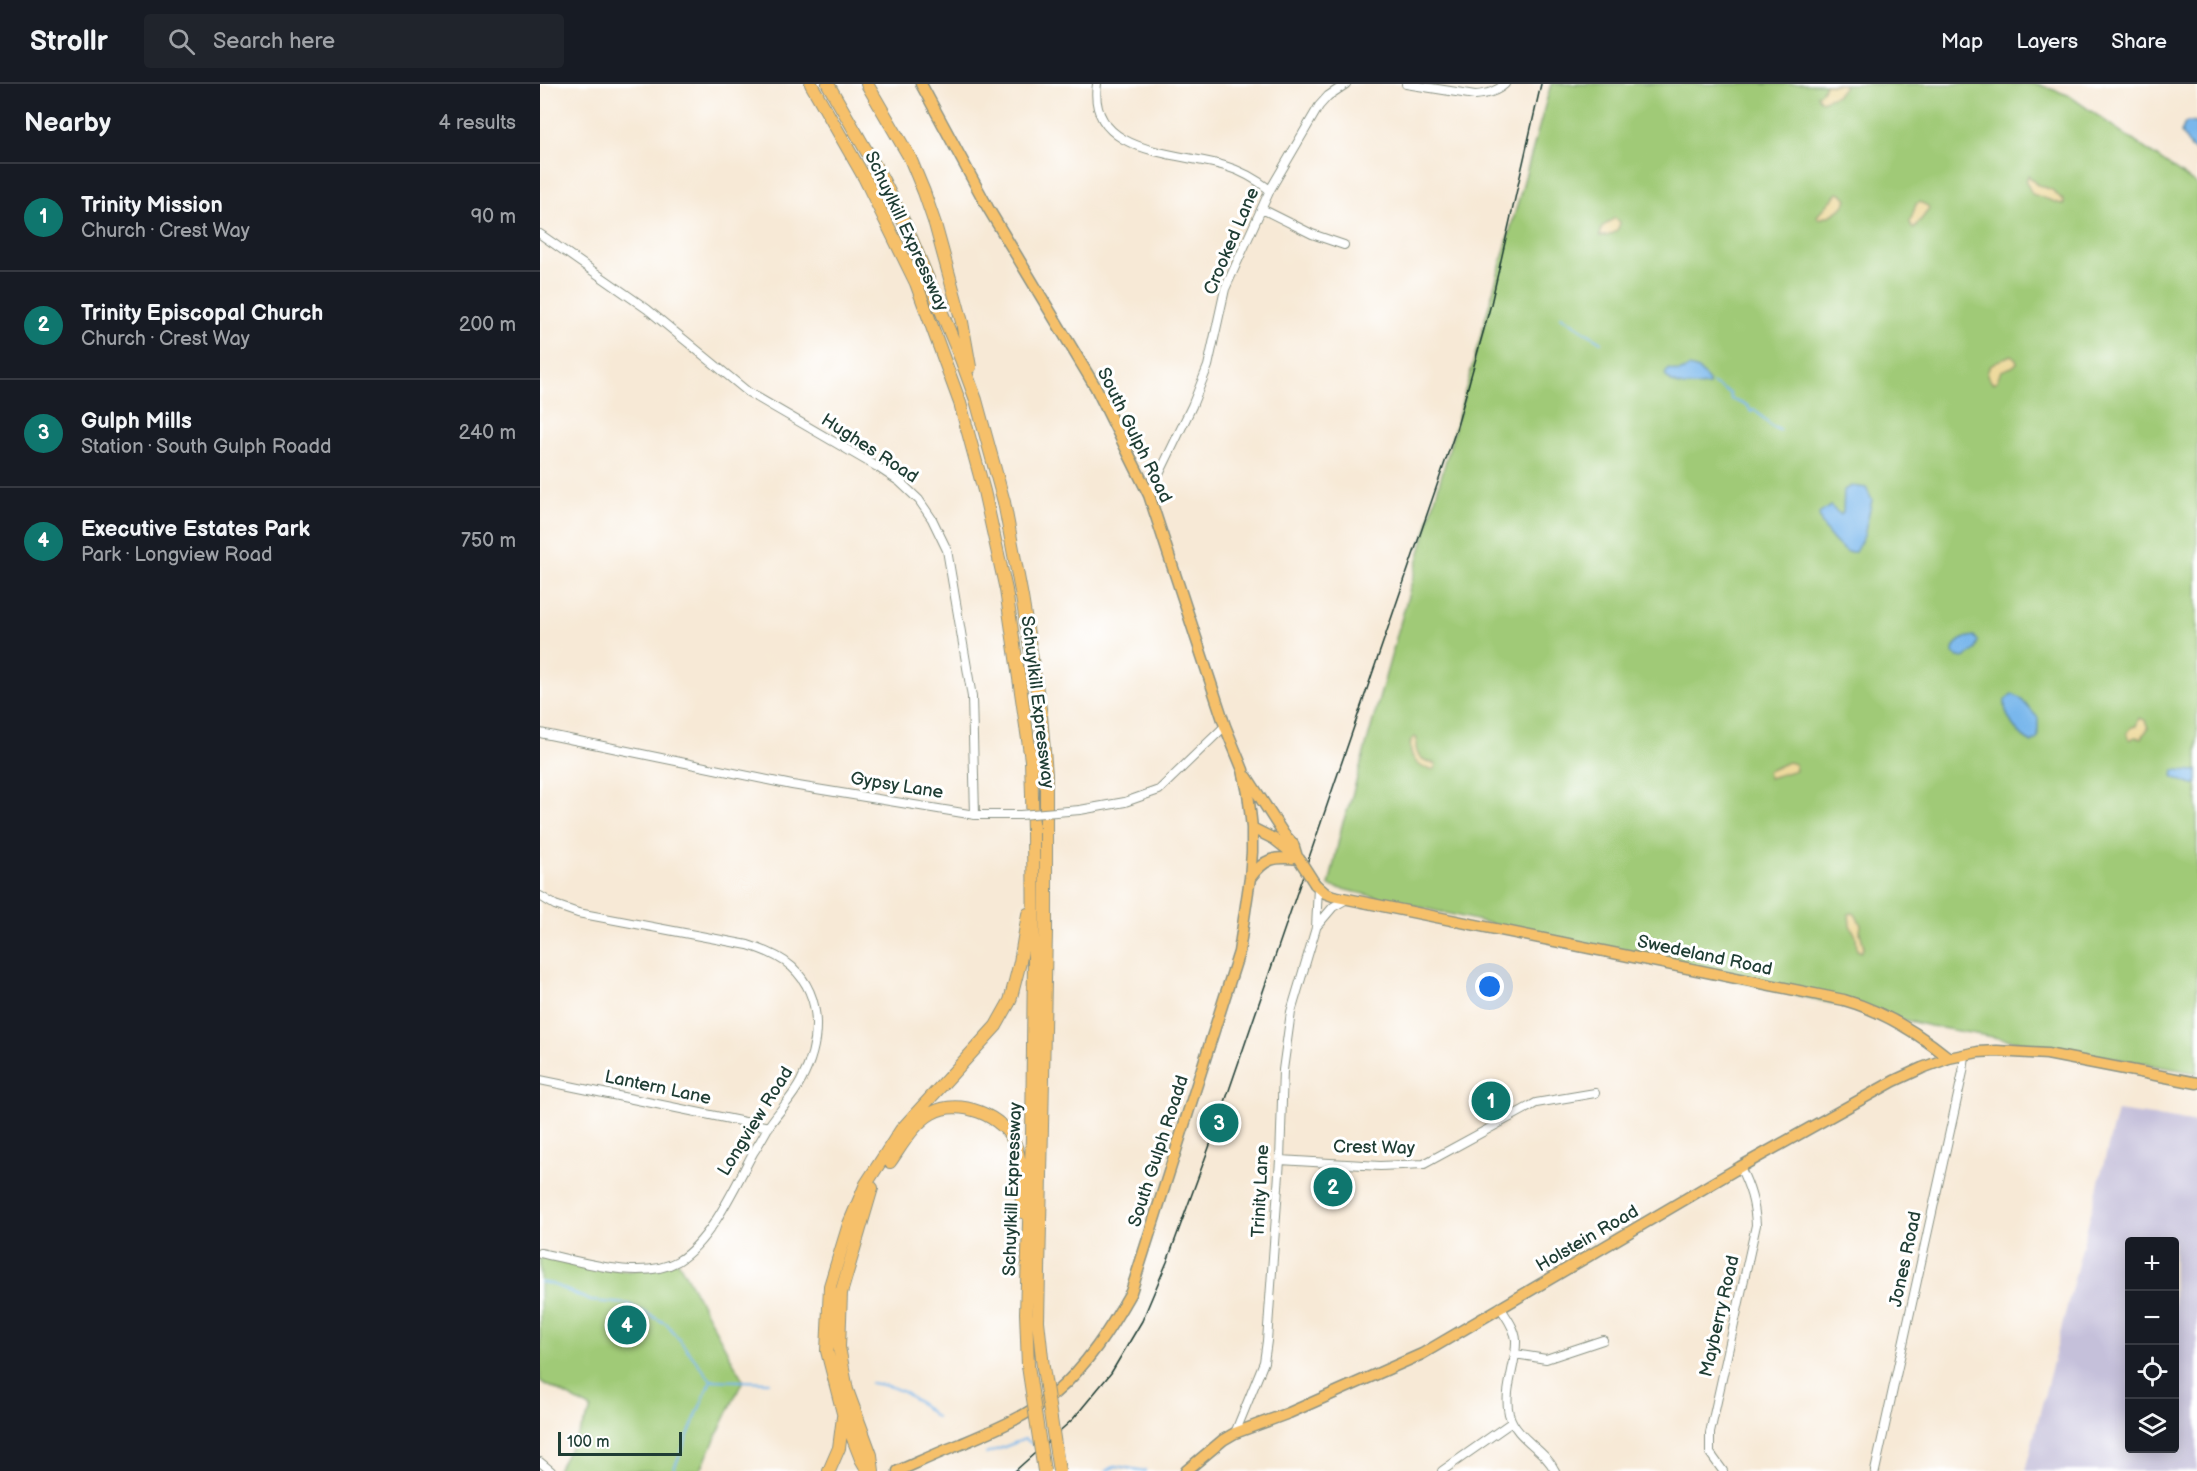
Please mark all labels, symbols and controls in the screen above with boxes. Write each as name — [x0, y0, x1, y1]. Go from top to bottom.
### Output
search box — [144, 14, 564, 68]
text: Strollr — [30, 25, 108, 58]
icon: search — [165, 25, 198, 58]
text: Search here — [213, 28, 335, 55]
text: Map — [1941, 29, 1983, 54]
text: Layers — [2016, 29, 2078, 54]
text: Share — [2111, 29, 2167, 54]
text: Nearby — [24, 108, 111, 139]
text: 4 results — [438, 111, 516, 135]
street label: Schuylkill Expressway — [860, 148, 953, 315]
street label: Crooked Lane — [1199, 184, 1264, 298]
text: Trinity Mission — [81, 192, 223, 219]
text: 1 — [39, 205, 48, 229]
text: 90 m — [471, 205, 516, 229]
text: Church · Crest Way — [81, 219, 250, 243]
text: Trinity Episcopal Church — [81, 300, 323, 327]
text: 2 — [38, 313, 49, 337]
text: 200 m — [459, 313, 516, 337]
text: Church · Crest Way — [81, 327, 250, 351]
street label: South Gulph Road — [1093, 364, 1176, 506]
text: Gulph Mills — [81, 408, 192, 435]
street label: Hughes Road — [817, 409, 922, 488]
text: 3 — [38, 421, 49, 445]
text: 240 m — [459, 421, 516, 445]
text: Station · South Gulph Roadd — [81, 435, 332, 459]
text: Executive Estates Park — [81, 516, 310, 543]
text: 4 — [38, 529, 49, 553]
text: 750 m — [461, 529, 516, 553]
text: Park · Longview Road — [81, 543, 273, 567]
street label: Schuylkill Expressway — [1016, 614, 1059, 791]
street label: Gypsy Lane — [849, 768, 945, 803]
street label: Swedeland Road — [1635, 931, 1774, 980]
your location — [1475, 972, 1504, 1001]
street label: Longview Road — [714, 1063, 797, 1180]
street label: Lantern Lane — [603, 1066, 713, 1109]
street label: South Gulph Roadd — [1124, 1073, 1193, 1230]
pin: 1 — [1472, 1078, 1510, 1124]
pin: 3 — [1200, 1100, 1238, 1146]
street label: Schuylkill Expressway — [999, 1101, 1026, 1276]
street label: Crest Way — [1333, 1136, 1416, 1159]
street label: Trinity Lane — [1248, 1144, 1273, 1238]
pin: 2 — [1314, 1164, 1352, 1210]
street label: Holstein Road — [1532, 1201, 1642, 1276]
street label: Jones Road — [1885, 1209, 1926, 1309]
map controls — [2125, 1237, 2179, 1453]
button: + — [2125, 1237, 2179, 1291]
street label: Mayberry Road — [1695, 1253, 1744, 1379]
button: − — [2125, 1291, 2179, 1345]
pin: 4 — [608, 1302, 646, 1348]
button: locate — [2125, 1345, 2179, 1399]
button: layers — [2125, 1399, 2179, 1453]
scale bar — [558, 1429, 682, 1456]
text: 100 m — [567, 1433, 610, 1452]

